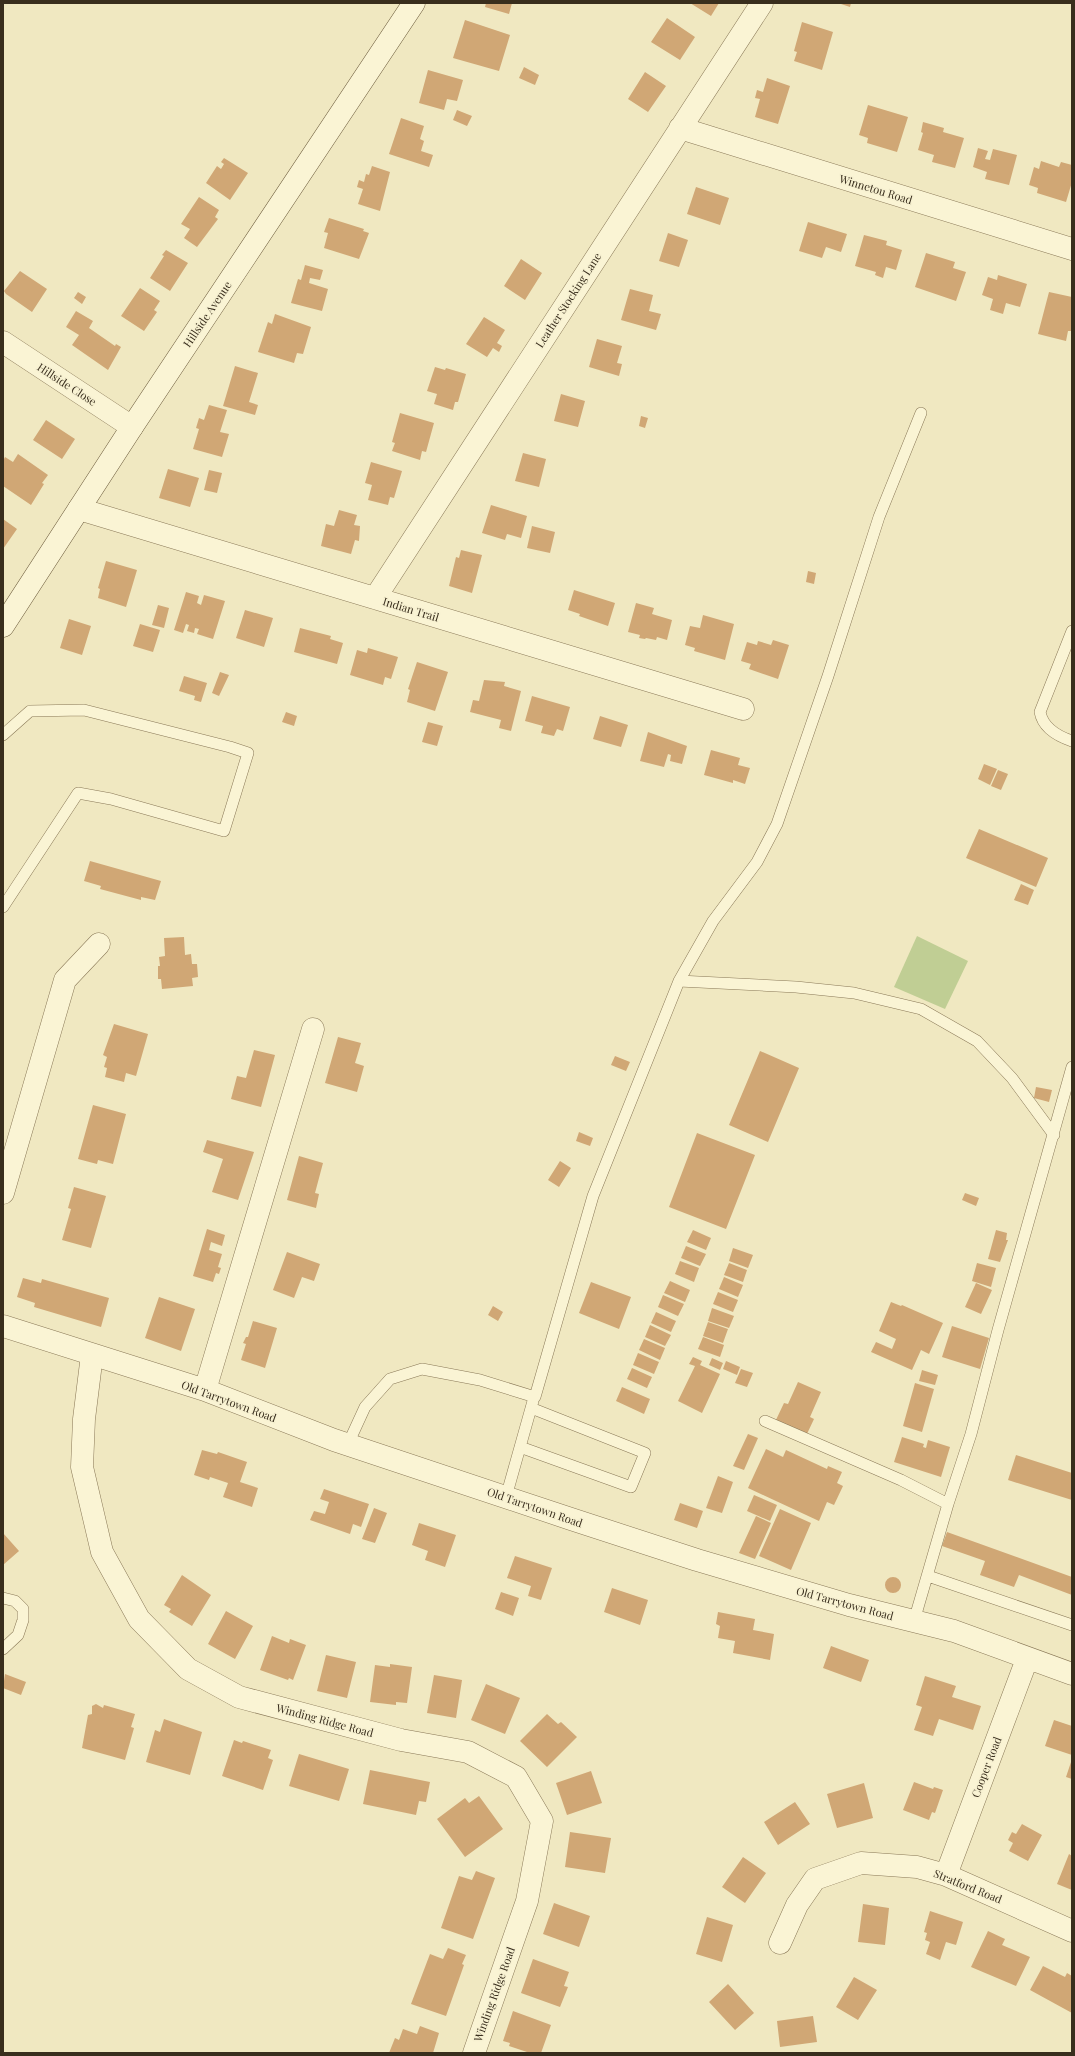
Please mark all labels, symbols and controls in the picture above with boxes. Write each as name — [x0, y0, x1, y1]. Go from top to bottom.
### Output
street label: Winnetou Road — [837, 170, 915, 207]
street label: Leather Stocking Lane — [532, 249, 605, 350]
street label: Hillside Avenue — [179, 278, 235, 350]
street label: Hillside Close — [34, 359, 100, 409]
street label: Indian Trail — [381, 593, 441, 625]
street label: Old Tarrytown Road — [179, 1377, 279, 1425]
street label: Old Tarrytown Road — [485, 1484, 585, 1531]
street label: Old Tarrytown Road — [795, 1583, 896, 1623]
street label: Winding Ridge Road — [274, 1700, 376, 1740]
street label: Cooper Road — [968, 1734, 1005, 1800]
street label: Stratford Road — [932, 1865, 1005, 1907]
street label: Winding Ridge Road — [470, 1944, 518, 2044]

